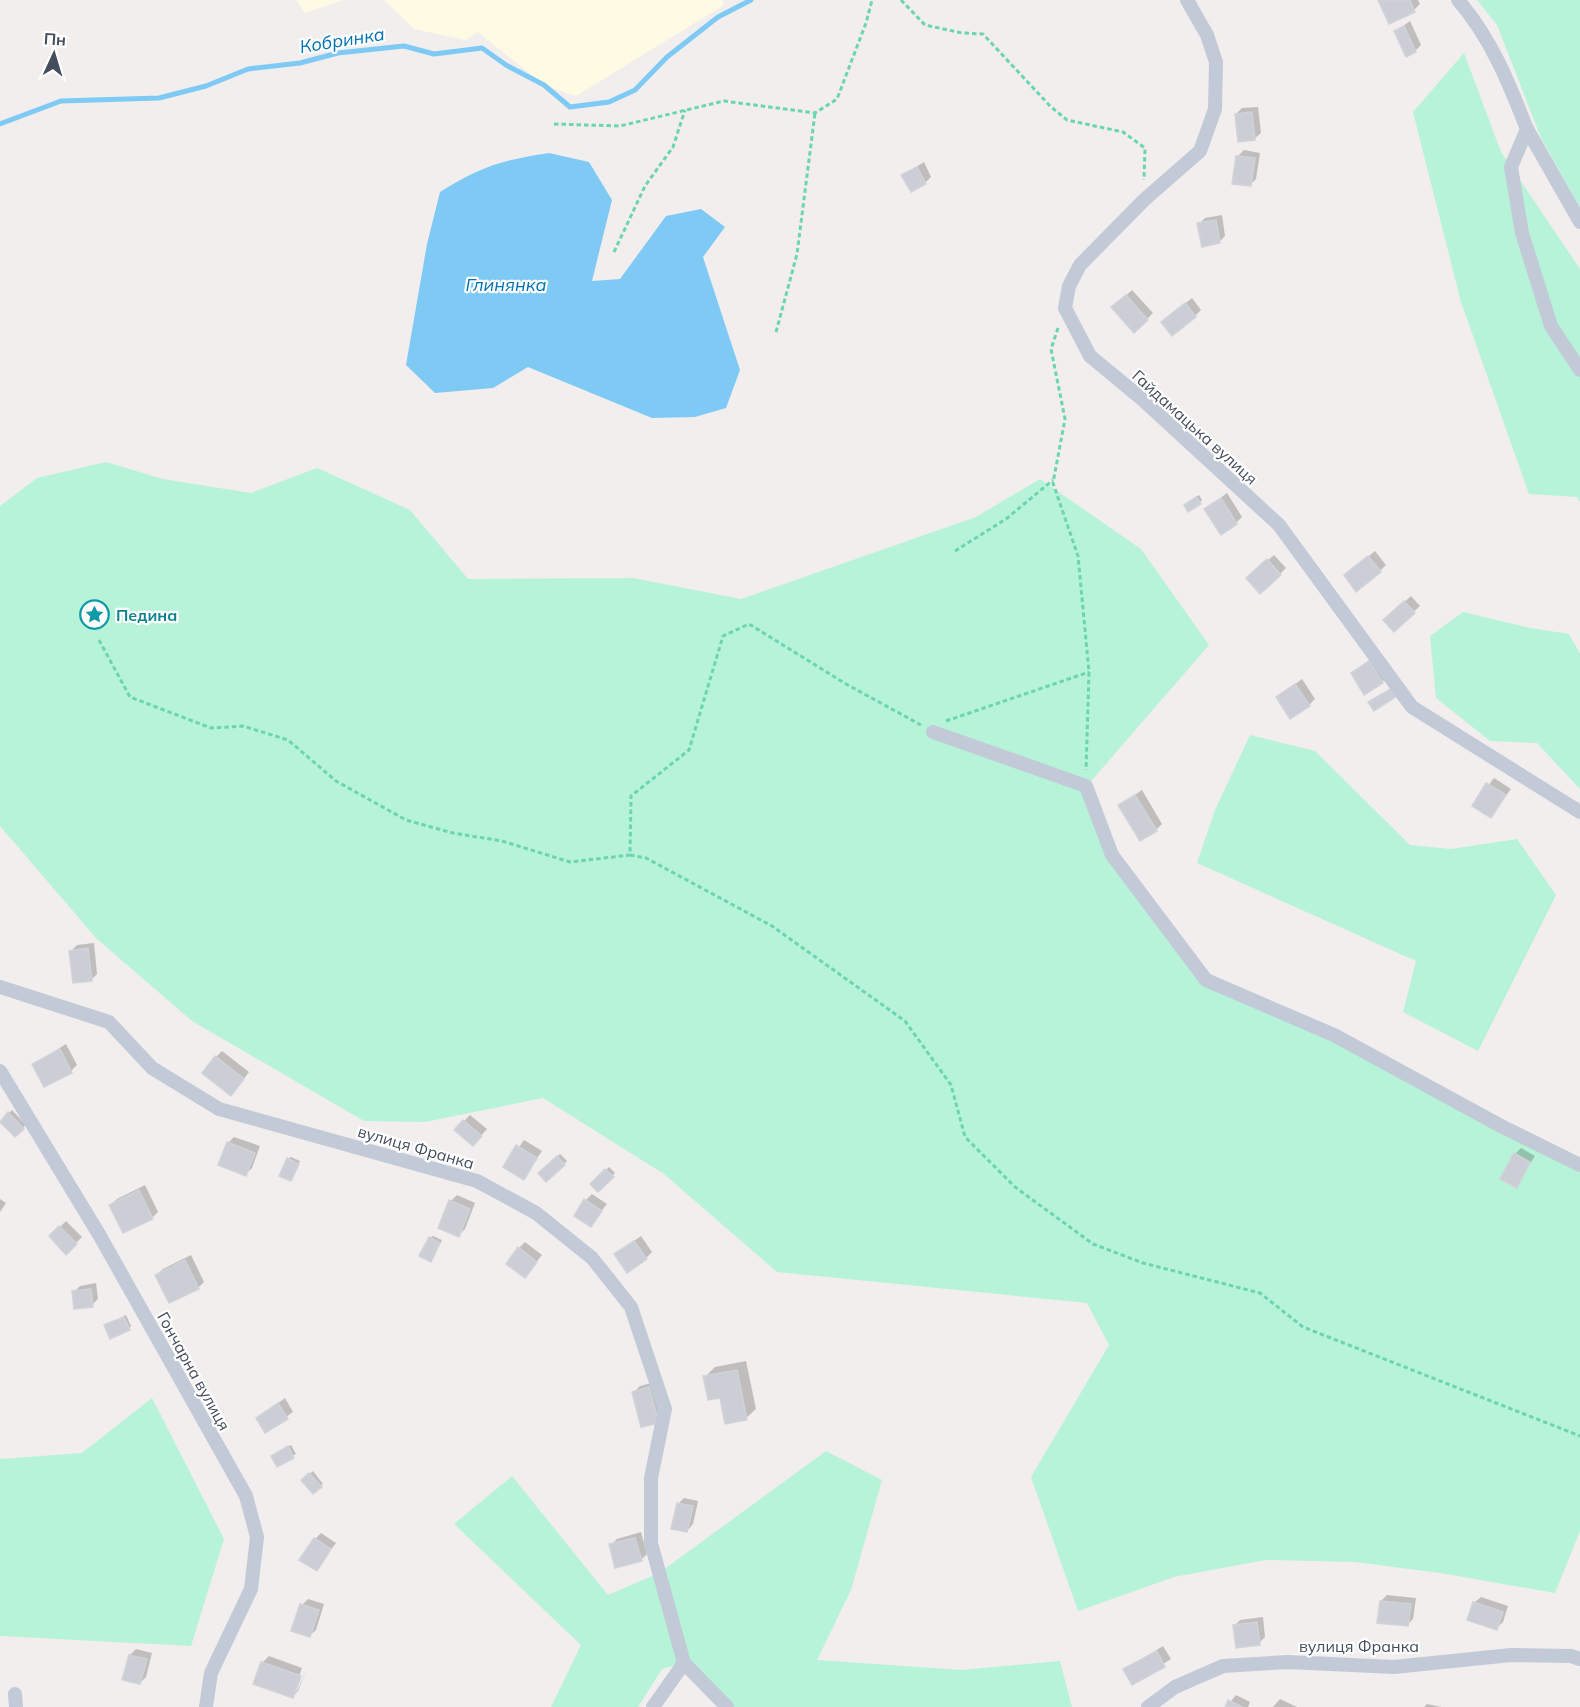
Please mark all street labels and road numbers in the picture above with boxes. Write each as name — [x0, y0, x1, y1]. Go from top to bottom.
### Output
street label: Гайдамацька вулиця — [1128, 365, 1262, 489]
street label: вулиця Франка — [356, 1121, 476, 1173]
street label: Гончарна вулиця — [153, 1308, 235, 1434]
street label: вулиця Франка — [1299, 1636, 1419, 1656]

